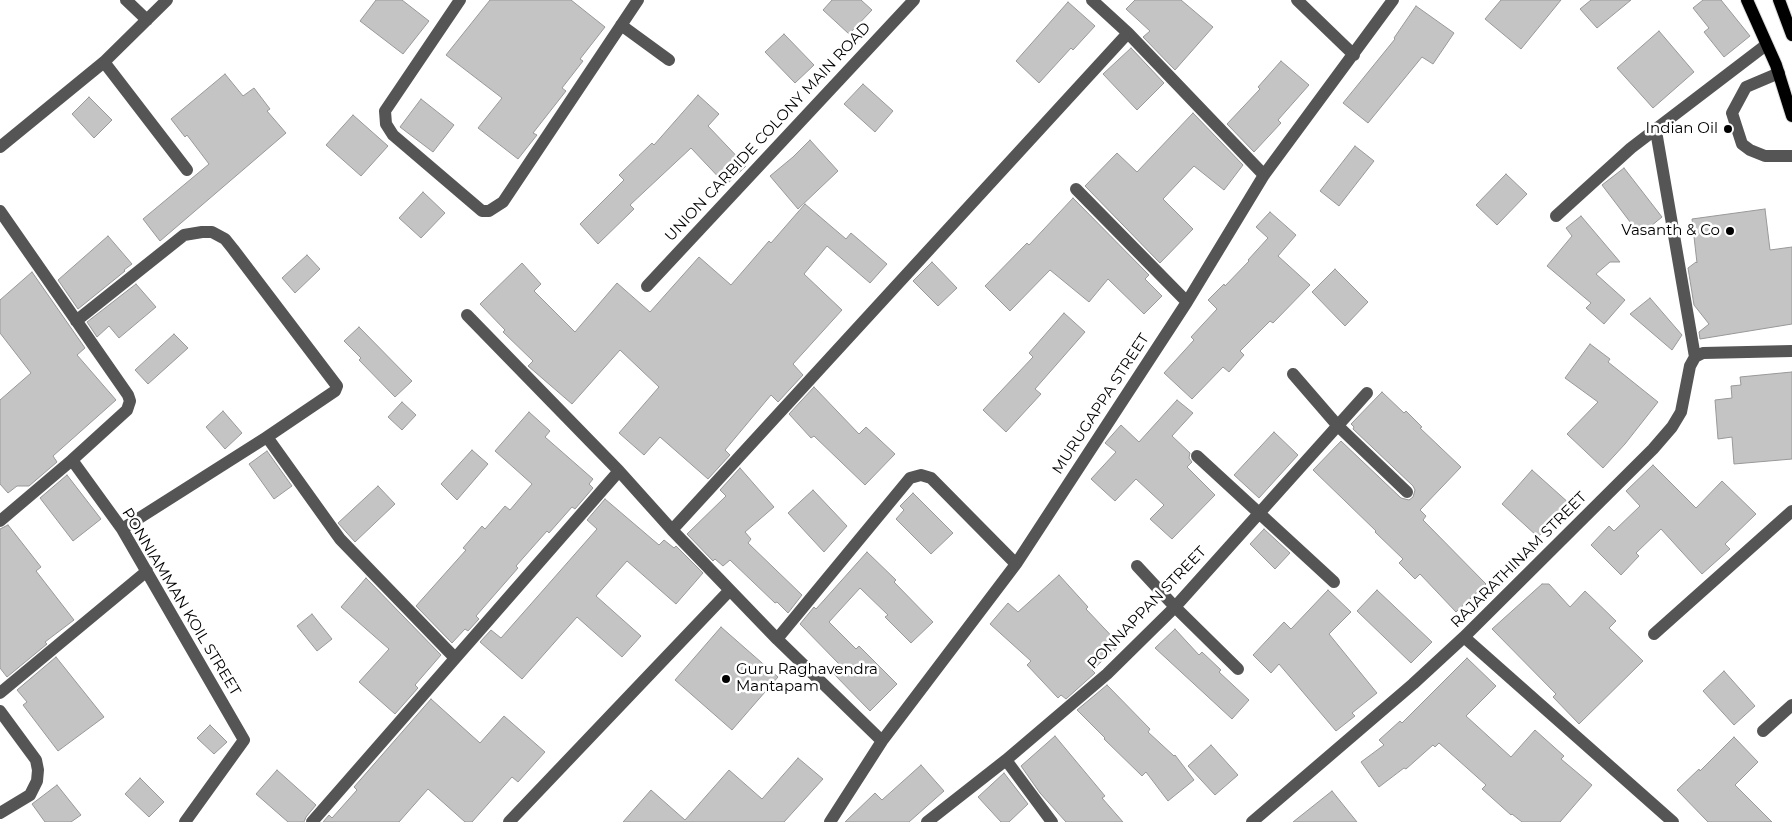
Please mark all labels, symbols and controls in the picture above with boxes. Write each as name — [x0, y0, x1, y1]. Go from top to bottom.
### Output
street label: UNION CARBIDE COLONY MAIN ROAD — [662, 19, 874, 245]
place label: Indian Oil — [1646, 120, 1718, 138]
marker: Indian Oil — [1722, 123, 1734, 135]
place label: Vasanth & Co — [1621, 222, 1720, 240]
marker: Vasanth & Co — [1724, 225, 1736, 237]
street label: MURUGAPPA STREET — [1049, 330, 1153, 478]
street label: RAJARATHINAM STREET — [1447, 488, 1591, 632]
street label: PONNIAMMAN KOIL STREET — [118, 505, 244, 699]
street label: PONNAPPAN STREET — [1084, 543, 1210, 673]
place label: Guru Raghavendra Mantapam — [736, 661, 878, 696]
marker: Guru Raghavendra Mantapam — [720, 673, 732, 685]

